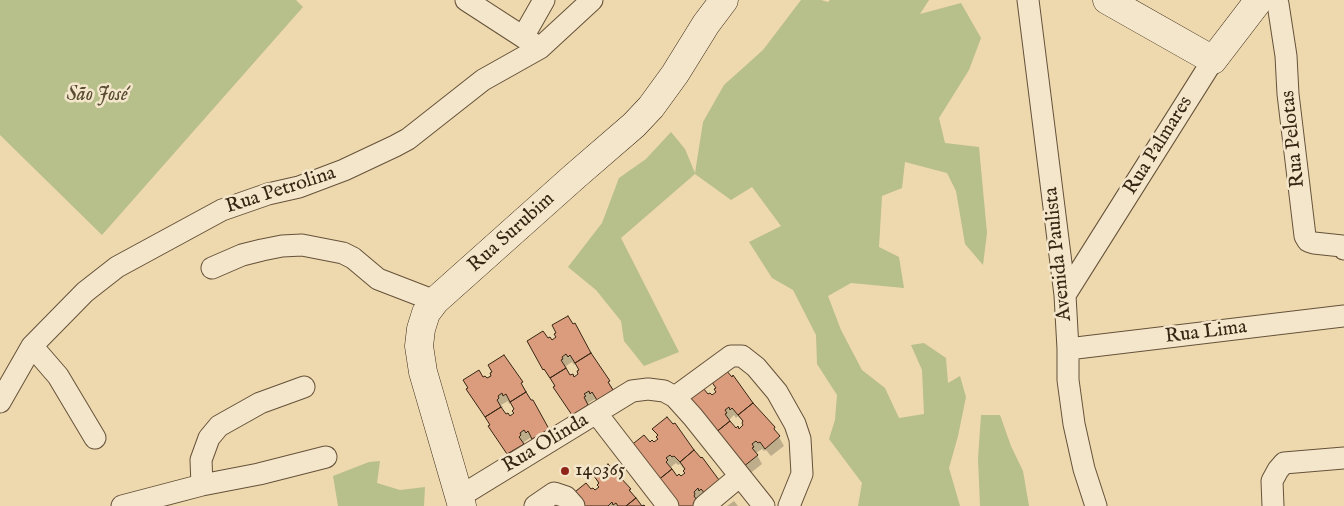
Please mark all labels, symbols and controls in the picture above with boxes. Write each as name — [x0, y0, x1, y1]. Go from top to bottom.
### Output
park label: São José — [66, 84, 128, 108]
street label: Rua Pelotas — [1277, 89, 1311, 189]
street label: Rua Palmares — [1119, 92, 1199, 200]
street label: Rua Petrolina — [223, 162, 339, 220]
street label: Avenida Paulista — [1040, 186, 1078, 322]
street label: Rua Surubim — [464, 188, 560, 278]
street label: Rua Lima — [1164, 316, 1248, 350]
street label: Rua Olinda — [499, 409, 593, 479]
place label: 140365 — [575, 459, 625, 483]
marker: 140365 — [559, 465, 571, 477]

